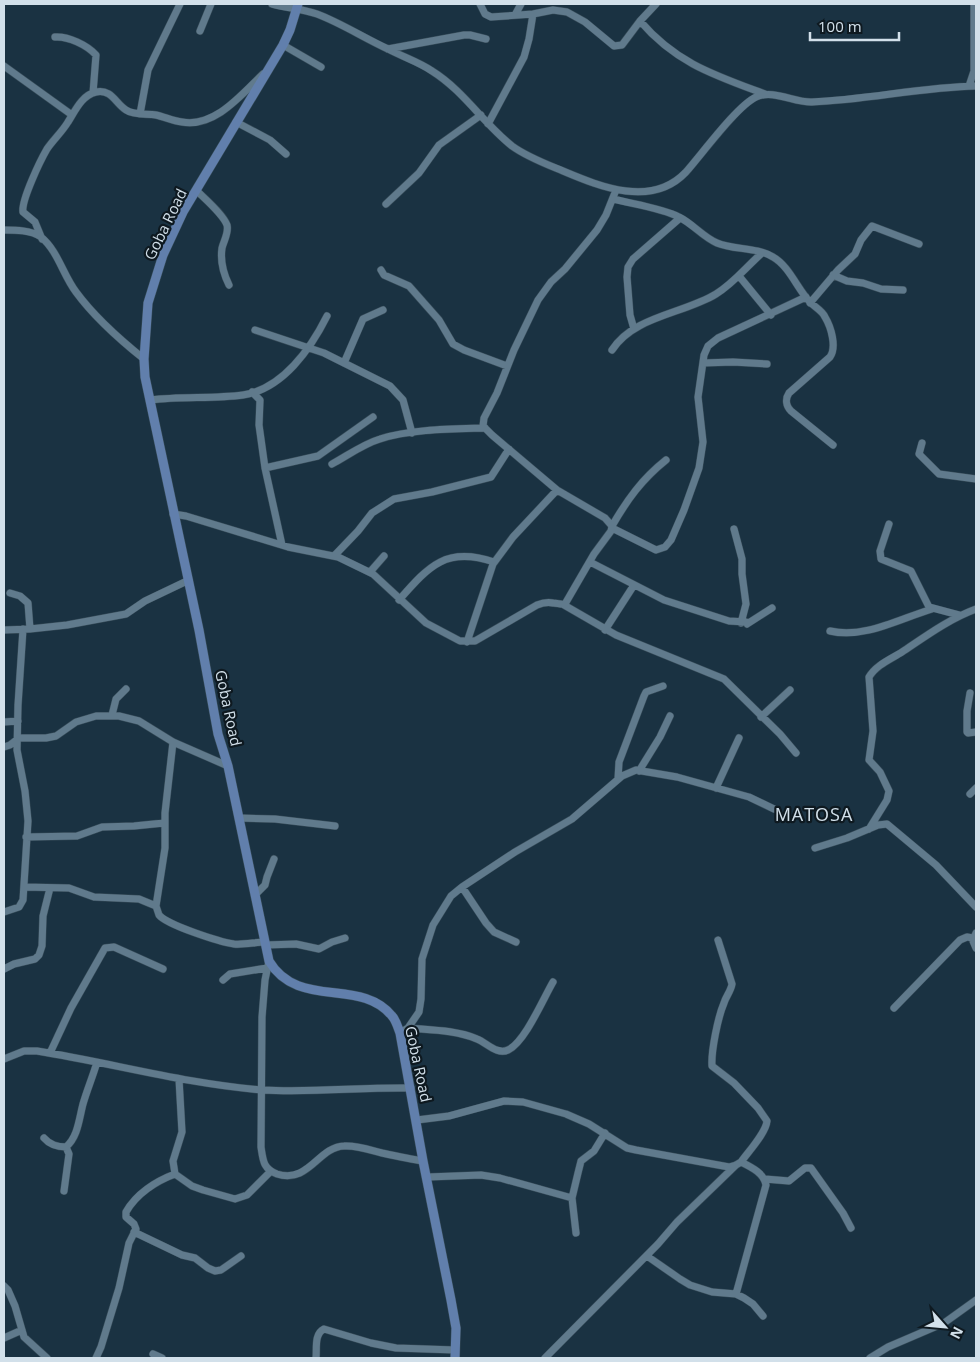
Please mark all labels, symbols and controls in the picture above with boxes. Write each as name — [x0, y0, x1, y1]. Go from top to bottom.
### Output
scale bar — [810, 10, 899, 42]
text: 100 m — [818, 16, 862, 36]
street label: Goba Road — [139, 185, 191, 263]
street label: Goba Road — [211, 668, 247, 748]
district label: MATOSA — [775, 802, 853, 826]
street label: Goba Road — [401, 1024, 437, 1104]
north arrow — [920, 1302, 970, 1352]
text: N — [946, 1324, 968, 1343]

